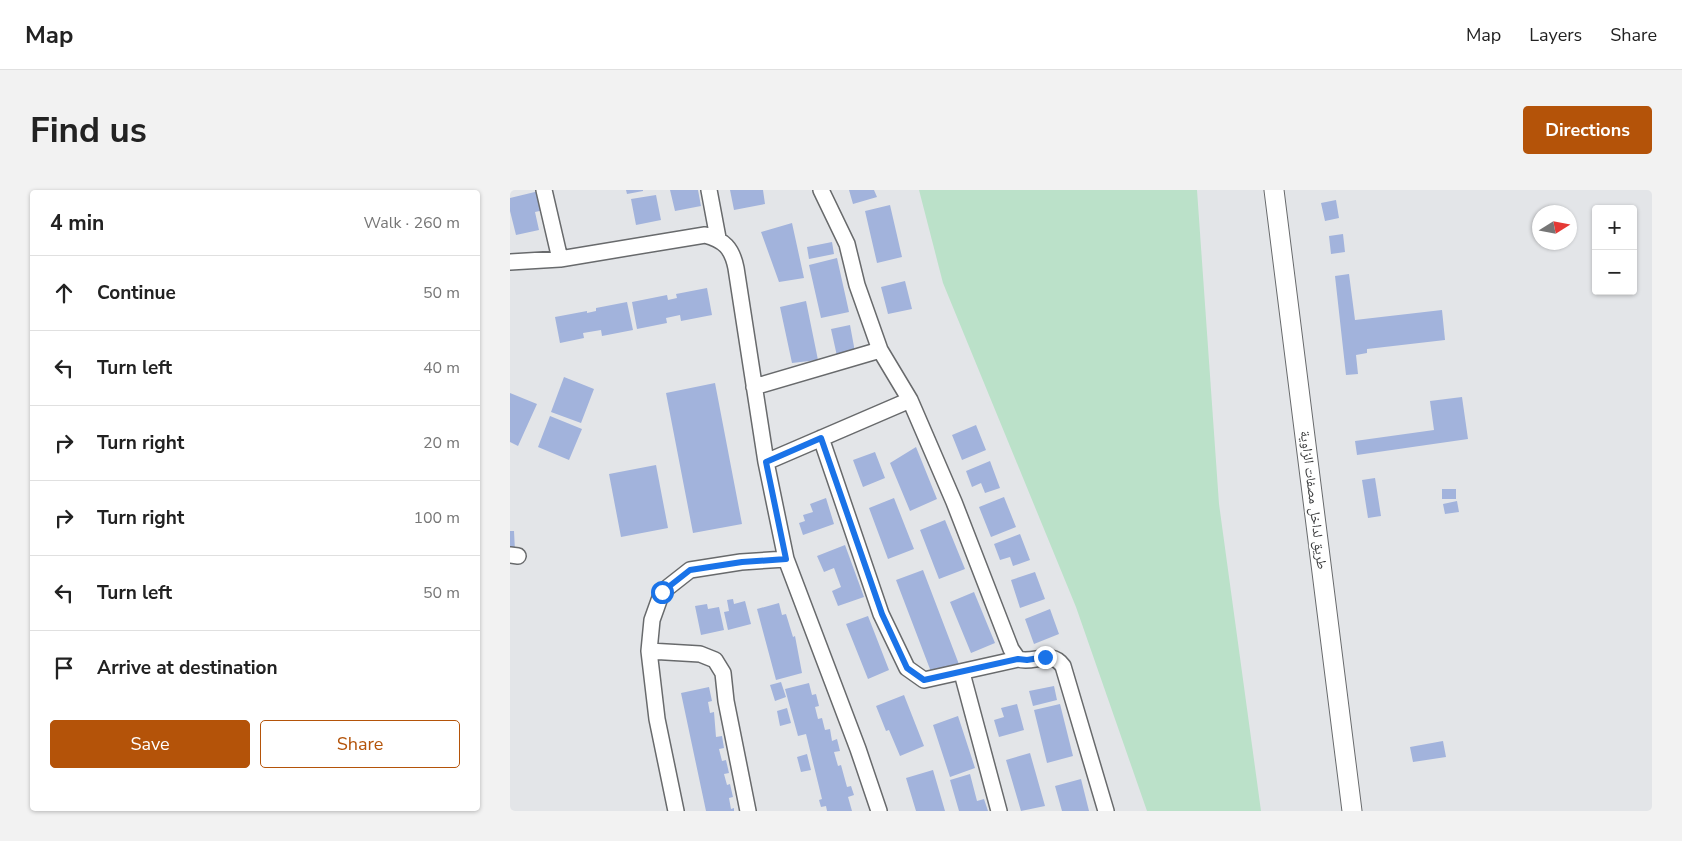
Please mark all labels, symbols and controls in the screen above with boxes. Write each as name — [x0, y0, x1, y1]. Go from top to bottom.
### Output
text: Map — [25, 19, 73, 51]
text: Map — [1466, 23, 1501, 47]
text: Layers — [1529, 23, 1582, 47]
text: Share — [1610, 23, 1657, 47]
button: Directions — [1523, 106, 1652, 154]
text: Find us — [30, 107, 147, 154]
north arrow — [1532, 205, 1577, 250]
map controls — [1592, 205, 1637, 295]
button: + — [1592, 205, 1637, 250]
text: 4 min — [50, 209, 104, 237]
text: Walk · 260 m — [364, 212, 460, 234]
button: − — [1592, 250, 1637, 295]
icon: ahead — [50, 279, 78, 307]
text: Continue — [97, 280, 176, 306]
text: 50 m — [423, 282, 460, 304]
icon: left — [50, 354, 78, 382]
text: Turn left — [97, 355, 172, 381]
text: 40 m — [423, 357, 460, 379]
icon: right — [50, 429, 78, 457]
text: Turn right — [97, 430, 184, 456]
street label: طريق لداخل مصفات الزاوية — [1296, 430, 1331, 571]
text: 20 m — [423, 432, 460, 454]
icon: right — [50, 504, 78, 532]
text: Turn right — [97, 505, 184, 531]
text: 100 m — [413, 507, 460, 529]
icon: left — [50, 579, 78, 607]
text: Turn left — [97, 580, 172, 606]
route start — [651, 581, 674, 604]
text: 50 m — [423, 582, 460, 604]
route end — [1034, 646, 1057, 669]
icon: arrive — [50, 654, 78, 682]
text: Arrive at destination — [97, 655, 278, 681]
button: Save — [50, 720, 250, 768]
button: Share — [260, 720, 460, 768]

